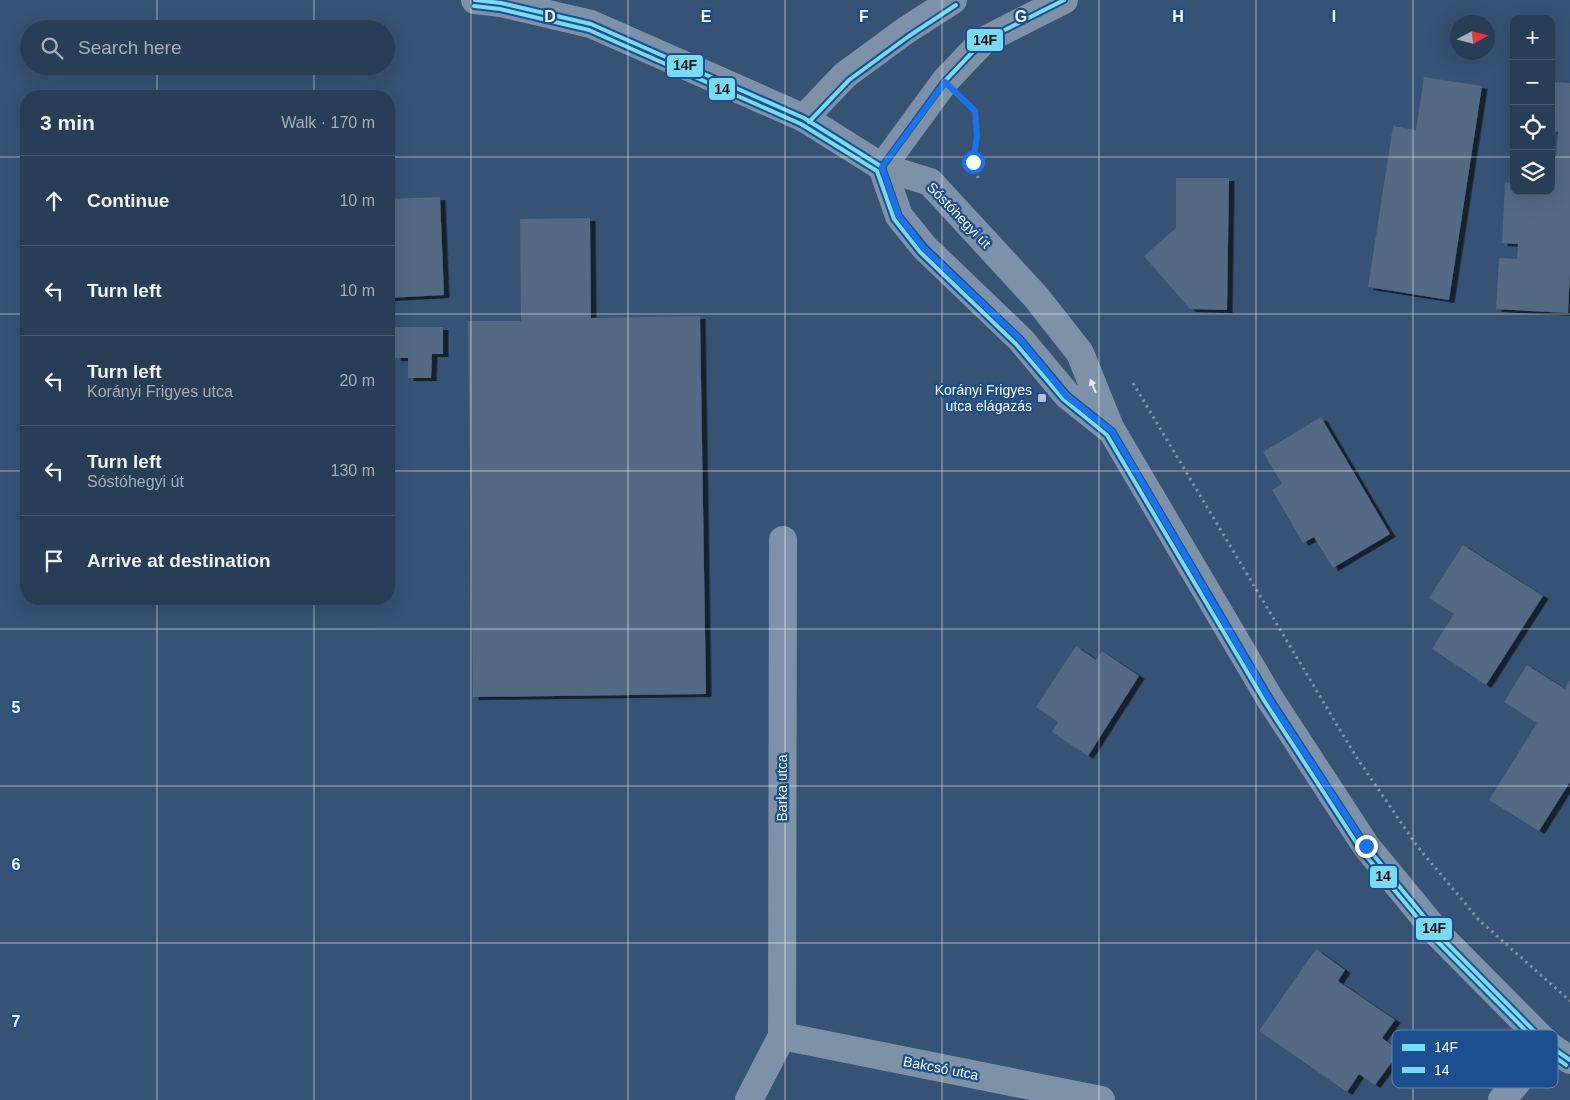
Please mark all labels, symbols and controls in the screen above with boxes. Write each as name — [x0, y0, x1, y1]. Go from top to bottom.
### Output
text: D — [544, 8, 556, 25]
text: E — [701, 8, 712, 25]
text: F — [859, 8, 869, 25]
text: G — [1015, 8, 1027, 25]
text: H — [1172, 8, 1184, 25]
text: I — [1332, 8, 1336, 25]
north arrow — [1450, 15, 1495, 60]
map controls — [1510, 15, 1555, 195]
button: + — [1510, 15, 1555, 60]
search box — [20, 20, 395, 75]
line badge: 14F — [966, 28, 1004, 52]
text: 14F — [973, 32, 998, 48]
icon: search — [38, 34, 66, 62]
text: Search here — [78, 37, 182, 58]
line badge: 14F — [666, 54, 704, 78]
text: 14F — [673, 57, 698, 73]
button: − — [1510, 60, 1555, 105]
line badge: 14 — [708, 77, 736, 101]
text: 14 — [714, 81, 730, 97]
button: locate — [1510, 105, 1555, 150]
text: 3 min — [40, 111, 95, 134]
text: Walk · 170 m — [281, 114, 375, 131]
button: layers — [1510, 150, 1555, 195]
route start — [962, 151, 985, 174]
street label: Sóstóhegyi út — [924, 179, 994, 251]
icon: ahead — [40, 187, 68, 215]
text: Continue — [87, 190, 169, 211]
text: 10 m — [339, 192, 375, 209]
icon: left — [40, 277, 68, 305]
text: Turn left — [87, 280, 162, 301]
text: 10 m — [339, 282, 375, 299]
text: Turn left — [87, 361, 162, 382]
icon: left — [40, 367, 68, 395]
text: 20 m — [339, 372, 375, 389]
one-way arrow — [1089, 378, 1097, 393]
place label: Korányi Frigyes utca elágazás — [935, 382, 1032, 414]
text: Korányi Frigyes utca — [87, 383, 233, 400]
marker: Korányi Frigyes utca elágazás — [1036, 392, 1048, 404]
text: Turn left — [87, 451, 162, 472]
icon: left — [40, 457, 68, 485]
text: 130 m — [331, 462, 375, 479]
text: Sóstóhegyi út — [87, 473, 184, 490]
icon: arrive — [40, 547, 68, 575]
text: Arrive at destination — [87, 550, 271, 571]
text: 5 — [12, 699, 21, 716]
street label: Barka utca — [774, 754, 790, 821]
route end — [1355, 835, 1378, 858]
text: 6 — [12, 856, 21, 873]
line badge: 14 — [1369, 865, 1398, 889]
text: 14 — [1375, 868, 1391, 884]
line badge: 14F — [1415, 917, 1453, 941]
text: 14F — [1422, 920, 1447, 936]
text: 7 — [12, 1013, 21, 1030]
legend — [1392, 1030, 1558, 1088]
text: 14F — [1434, 1039, 1458, 1055]
street label: Bakcsó utca — [902, 1053, 980, 1083]
text: 14 — [1434, 1062, 1450, 1078]

